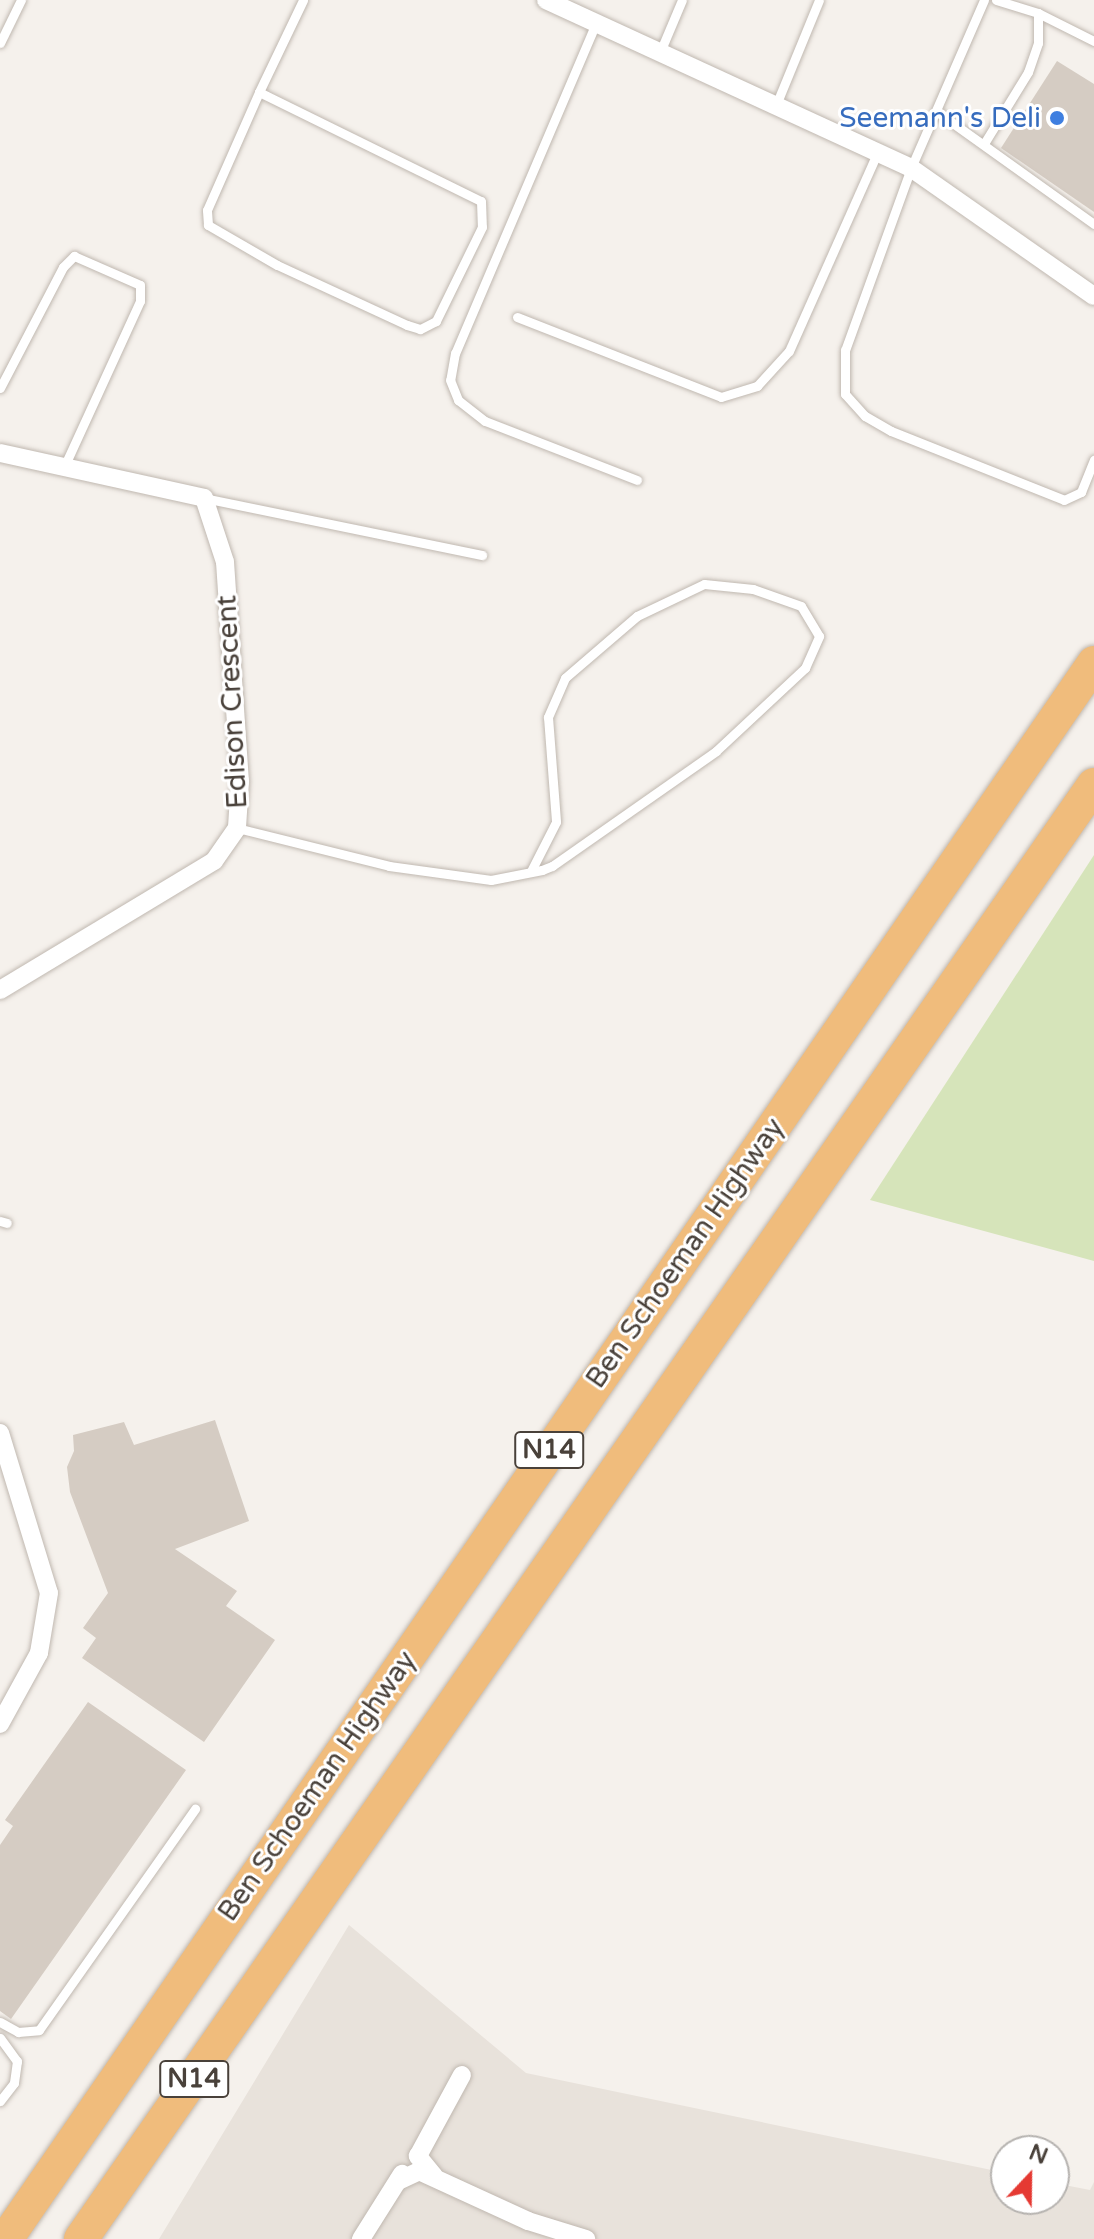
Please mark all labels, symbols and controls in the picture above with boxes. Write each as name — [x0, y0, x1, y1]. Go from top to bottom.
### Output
place label: Seemann's Deli — [839, 101, 1041, 135]
marker: Seemann's Deli — [1048, 109, 1066, 127]
street label: Edison Crescent — [210, 594, 254, 810]
street label: Ben Schoeman Highway — [579, 1111, 791, 1395]
road number: N14 — [513, 1428, 585, 1472]
street label: Ben Schoeman Highway — [211, 1644, 423, 1928]
road number: N14 — [158, 2057, 230, 2101]
north arrow — [990, 2135, 1070, 2215]
text: N — [1025, 2139, 1051, 2170]

